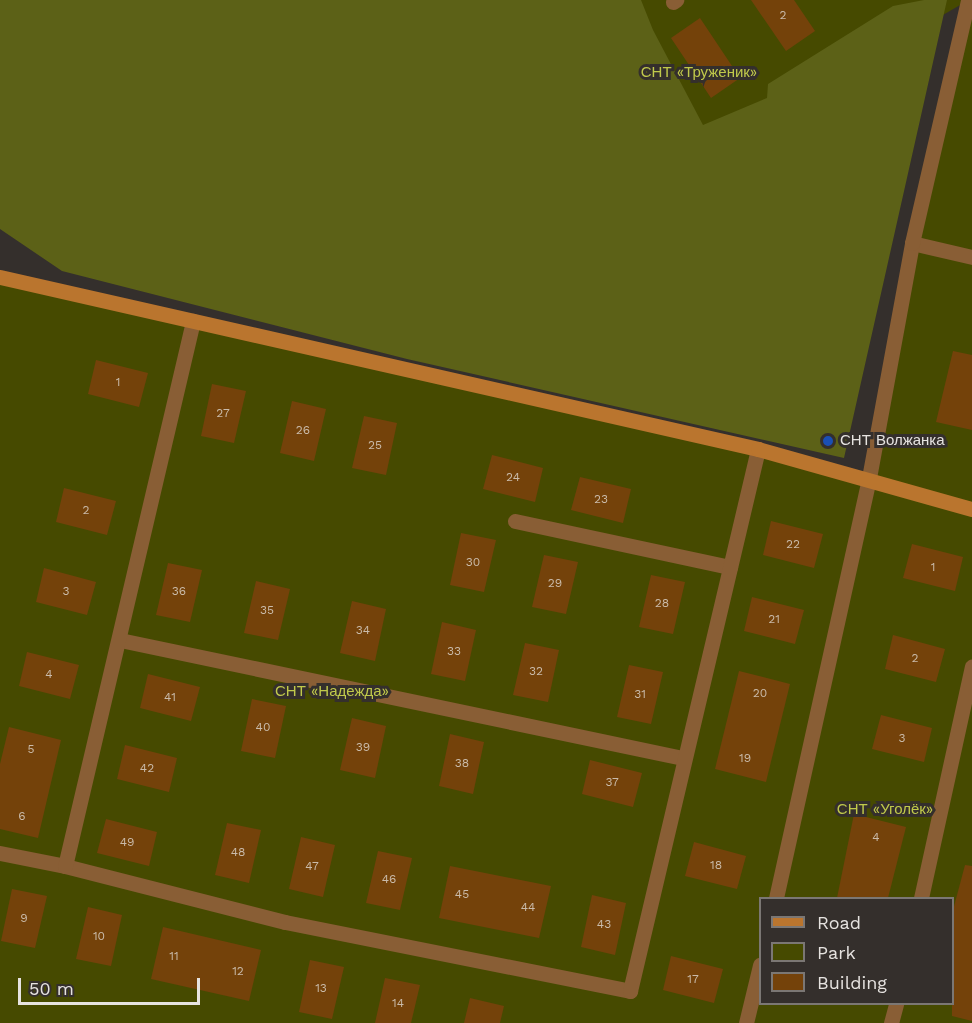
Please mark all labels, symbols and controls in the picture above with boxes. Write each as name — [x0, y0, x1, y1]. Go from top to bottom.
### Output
house number: 2 — [780, 9, 786, 23]
park label: СНТ «Труженик» — [641, 64, 757, 82]
house number: 1 — [116, 376, 120, 390]
house number: 27 — [216, 407, 230, 421]
house number: 26 — [296, 424, 310, 438]
place label: СНТ Волжанка — [840, 432, 945, 450]
marker: СНТ Волжанка — [821, 434, 835, 448]
house number: 25 — [368, 439, 382, 453]
house number: 24 — [506, 471, 520, 485]
house number: 23 — [594, 493, 608, 507]
house number: 2 — [83, 504, 89, 518]
house number: 22 — [786, 538, 800, 552]
house number: 30 — [466, 556, 480, 570]
house number: 1 — [931, 561, 935, 575]
house number: 29 — [548, 577, 562, 591]
house number: 3 — [63, 585, 69, 599]
house number: 36 — [172, 585, 186, 599]
house number: 28 — [655, 597, 669, 611]
house number: 35 — [260, 604, 274, 618]
house number: 21 — [768, 613, 780, 627]
house number: 34 — [356, 624, 370, 638]
house number: 33 — [447, 645, 461, 659]
house number: 2 — [912, 652, 918, 666]
house number: 32 — [529, 665, 543, 679]
house number: 4 — [45, 668, 53, 682]
park label: СНТ «Надежда» — [275, 683, 389, 701]
house number: 20 — [753, 687, 767, 701]
house number: 31 — [634, 688, 646, 702]
house number: 41 — [164, 691, 176, 705]
house number: 40 — [256, 721, 270, 735]
house number: 3 — [899, 732, 905, 746]
house number: 39 — [356, 741, 370, 755]
house number: 5 — [28, 743, 34, 757]
house number: 19 — [739, 752, 751, 766]
house number: 38 — [455, 757, 469, 771]
house number: 42 — [140, 762, 154, 776]
house number: 37 — [605, 776, 619, 790]
park label: СНТ «Уголёк» — [837, 801, 933, 819]
house number: 6 — [18, 810, 26, 824]
house number: 4 — [872, 831, 880, 845]
house number: 49 — [120, 836, 134, 850]
house number: 48 — [231, 846, 245, 860]
house number: 18 — [710, 859, 722, 873]
house number: 47 — [305, 860, 319, 874]
house number: 46 — [382, 873, 396, 887]
house number: 45 — [455, 888, 469, 902]
legend — [759, 897, 954, 1005]
house number: 44 — [521, 901, 535, 915]
house number: 9 — [20, 912, 28, 926]
text: Road — [817, 912, 861, 933]
house number: 43 — [597, 918, 611, 932]
house number: 10 — [93, 930, 105, 944]
text: Park — [817, 942, 856, 963]
house number: 11 — [169, 950, 179, 964]
house number: 12 — [232, 965, 244, 979]
scale bar — [21, 966, 202, 1004]
text: Building — [817, 972, 887, 993]
house number: 17 — [687, 973, 699, 987]
text: 50 m — [29, 978, 74, 999]
house number: 13 — [315, 982, 327, 996]
house number: 14 — [392, 997, 404, 1011]

